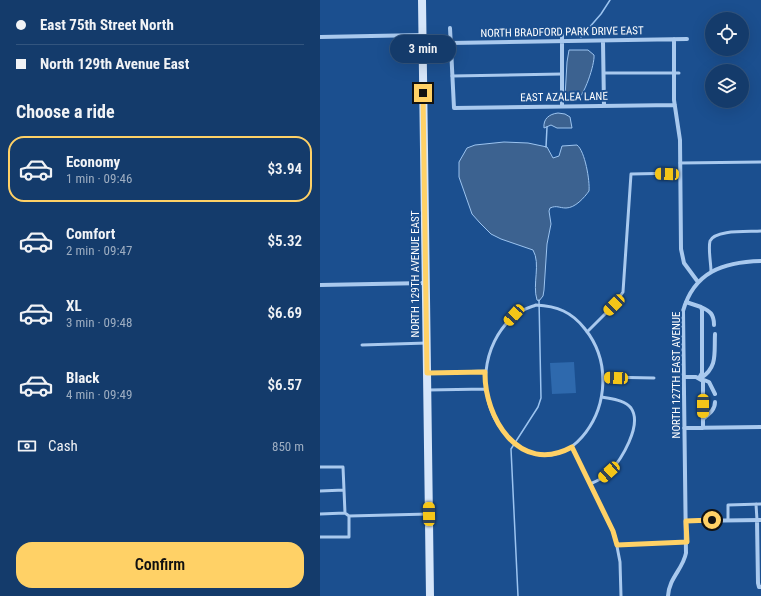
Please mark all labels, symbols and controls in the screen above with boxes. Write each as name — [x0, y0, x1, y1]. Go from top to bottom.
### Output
map controls — [705, 12, 749, 108]
button: locate — [705, 12, 749, 56]
text: East 75th Street North — [40, 16, 174, 34]
street label: NORTH BRADFORD PARK DRIVE EAST — [480, 24, 644, 40]
callout: 3 min — [390, 35, 456, 63]
text: 3 min — [409, 41, 437, 56]
text: North 129th Avenue East — [40, 55, 189, 73]
button: layers — [705, 64, 749, 108]
route end — [414, 84, 432, 102]
street label: EAST AZALEA LANE — [520, 90, 608, 104]
text: Choose a ride — [16, 101, 115, 122]
icon: car — [18, 151, 54, 187]
text: Economy — [66, 153, 120, 171]
text: $3.94 — [268, 160, 302, 178]
car — [655, 168, 679, 180]
text: 1 min · 09:46 — [66, 171, 132, 186]
street label: NORTH 129TH AVENUE EAST — [409, 210, 422, 338]
icon: car — [18, 223, 54, 259]
text: Comfort — [66, 225, 115, 243]
text: $5.32 — [268, 232, 302, 250]
text: 2 min · 09:47 — [66, 243, 132, 258]
car — [601, 292, 627, 318]
icon: car — [18, 295, 54, 331]
text: XL — [66, 297, 82, 315]
car — [502, 302, 526, 328]
text: $6.69 — [268, 304, 302, 322]
street label: NORTH 127TH EAST AVENUE — [670, 311, 683, 438]
text: 3 min · 09:48 — [66, 315, 132, 330]
icon: car — [18, 367, 54, 403]
text: Black — [66, 369, 99, 387]
car — [604, 371, 628, 385]
text: $6.57 — [268, 376, 302, 394]
text: 4 min · 09:49 — [66, 387, 132, 402]
car — [697, 394, 709, 418]
icon: cash — [16, 435, 38, 457]
text: Cash — [48, 437, 78, 455]
text: 850 m — [272, 439, 304, 454]
car — [596, 460, 622, 484]
car — [423, 502, 435, 526]
route start — [703, 511, 721, 529]
button: Confirm — [16, 542, 304, 588]

